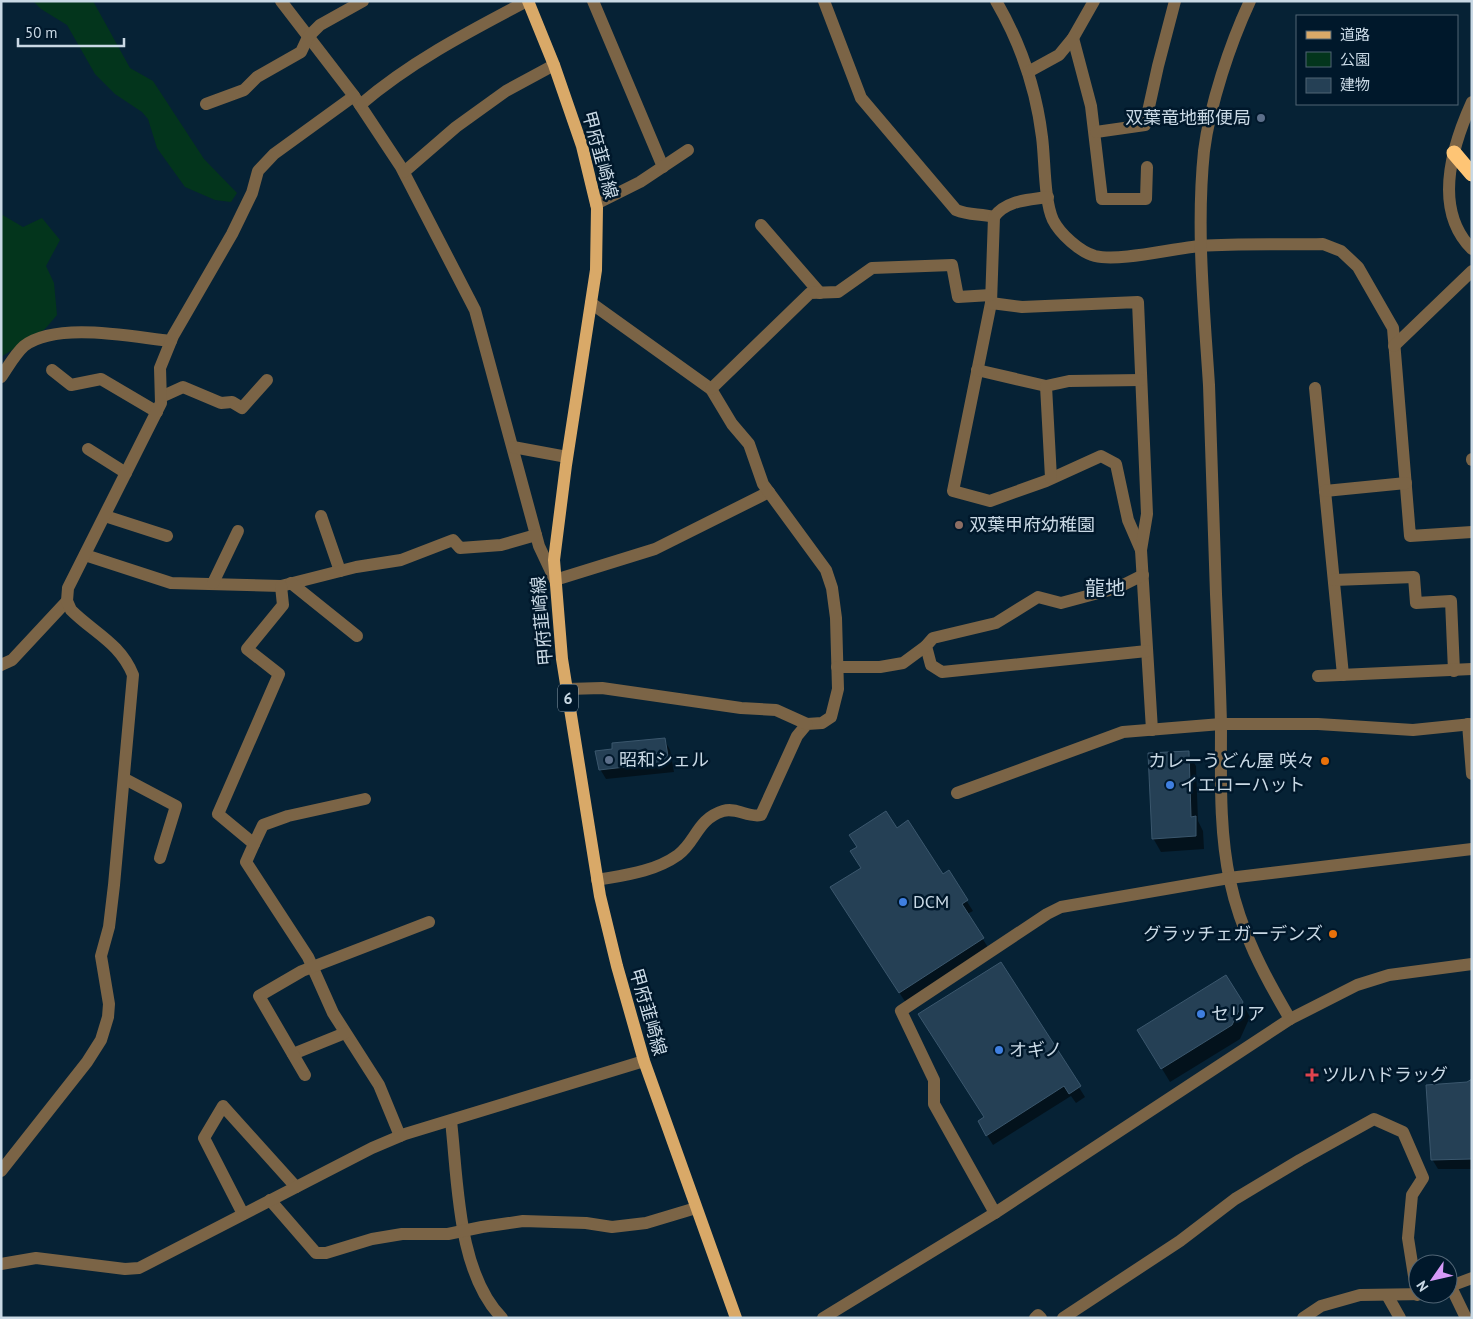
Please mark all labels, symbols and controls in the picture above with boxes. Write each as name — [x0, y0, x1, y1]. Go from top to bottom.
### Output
scale bar — [18, 15, 124, 47]
legend — [1296, 15, 1458, 105]
text: 50 m — [25, 23, 58, 42]
text: 道路 — [1340, 25, 1370, 44]
text: 公園 — [1340, 50, 1370, 69]
text: 建物 — [1340, 75, 1370, 94]
place label: 双葉竜地郵便局 — [1125, 106, 1251, 129]
street label: 甲府韮崎線 — [578, 108, 623, 201]
marker: 双葉竜地郵便局 — [1255, 112, 1267, 124]
place label: 双葉甲府幼稚園 — [969, 513, 1095, 536]
marker: 双葉甲府幼稚園 — [953, 519, 965, 531]
street label: 甲府韮崎線 — [526, 575, 557, 667]
district label: 龍地 — [1085, 575, 1125, 601]
road number: 6 — [558, 684, 578, 711]
place label: 昭和シェル — [619, 748, 709, 771]
place label: カレーうどん屋 咲々 — [1148, 749, 1315, 772]
marker: 昭和シェル — [603, 754, 615, 766]
marker: カレーうどん屋 咲々 — [1319, 755, 1331, 767]
place label: イエローハット — [1180, 773, 1305, 796]
marker: イエローハット — [1164, 779, 1176, 791]
place label: DCM — [913, 890, 949, 913]
marker: DCM — [897, 896, 909, 908]
place label: グラッチェガーデンズ — [1143, 922, 1323, 945]
marker: グラッチェガーデンズ — [1327, 928, 1339, 940]
street label: 甲府韮崎線 — [625, 965, 672, 1058]
place label: セリア — [1211, 1002, 1265, 1025]
marker: セリア — [1195, 1008, 1207, 1020]
place label: オギノ — [1009, 1038, 1062, 1061]
marker: オギノ — [993, 1044, 1005, 1056]
place label: ツルハドラッグ — [1322, 1063, 1448, 1086]
marker: ツルハドラッグ — [1306, 1069, 1318, 1081]
north arrow — [1408, 1254, 1458, 1304]
text: N — [1412, 1277, 1432, 1295]

